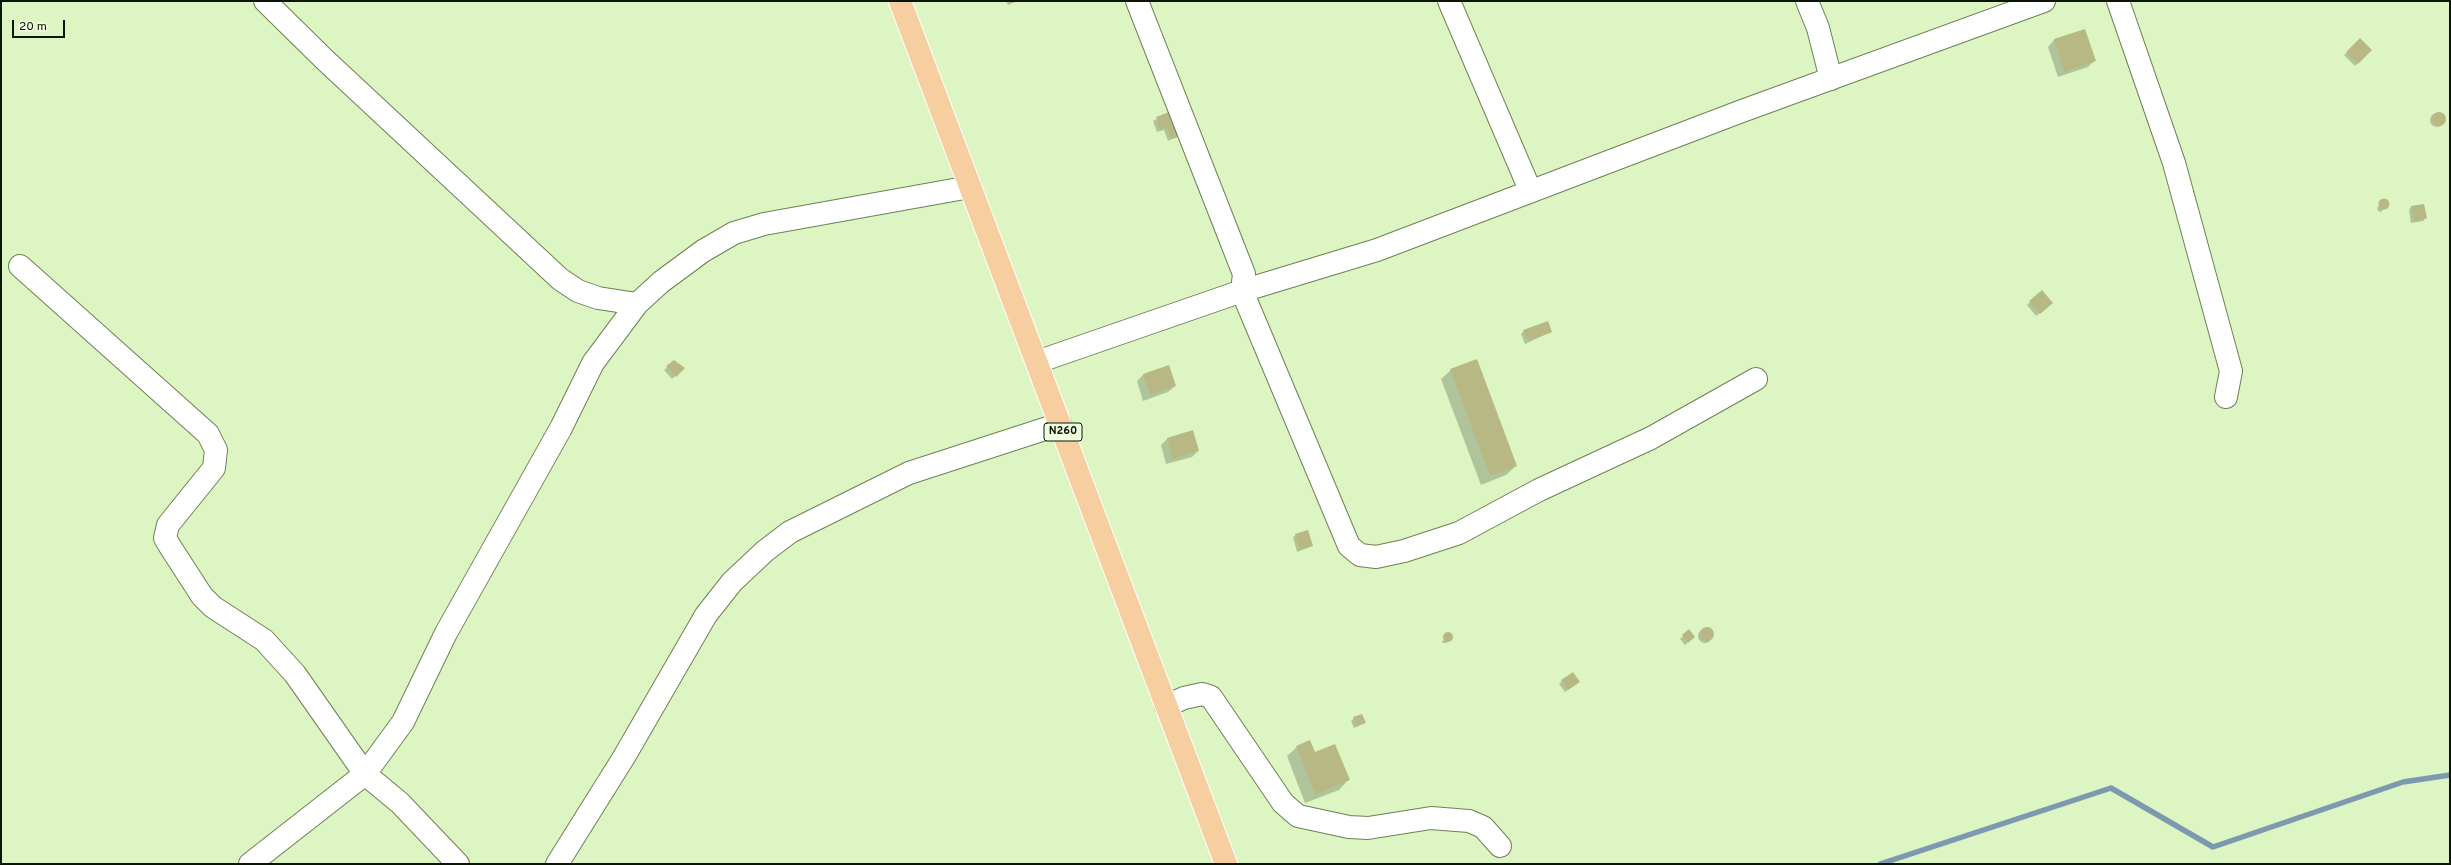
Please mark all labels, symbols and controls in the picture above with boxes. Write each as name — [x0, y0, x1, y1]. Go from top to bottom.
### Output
scale bar — [14, 12, 67, 38]
text: 20 m — [19, 19, 47, 35]
road number: N260 — [1044, 423, 1082, 441]

